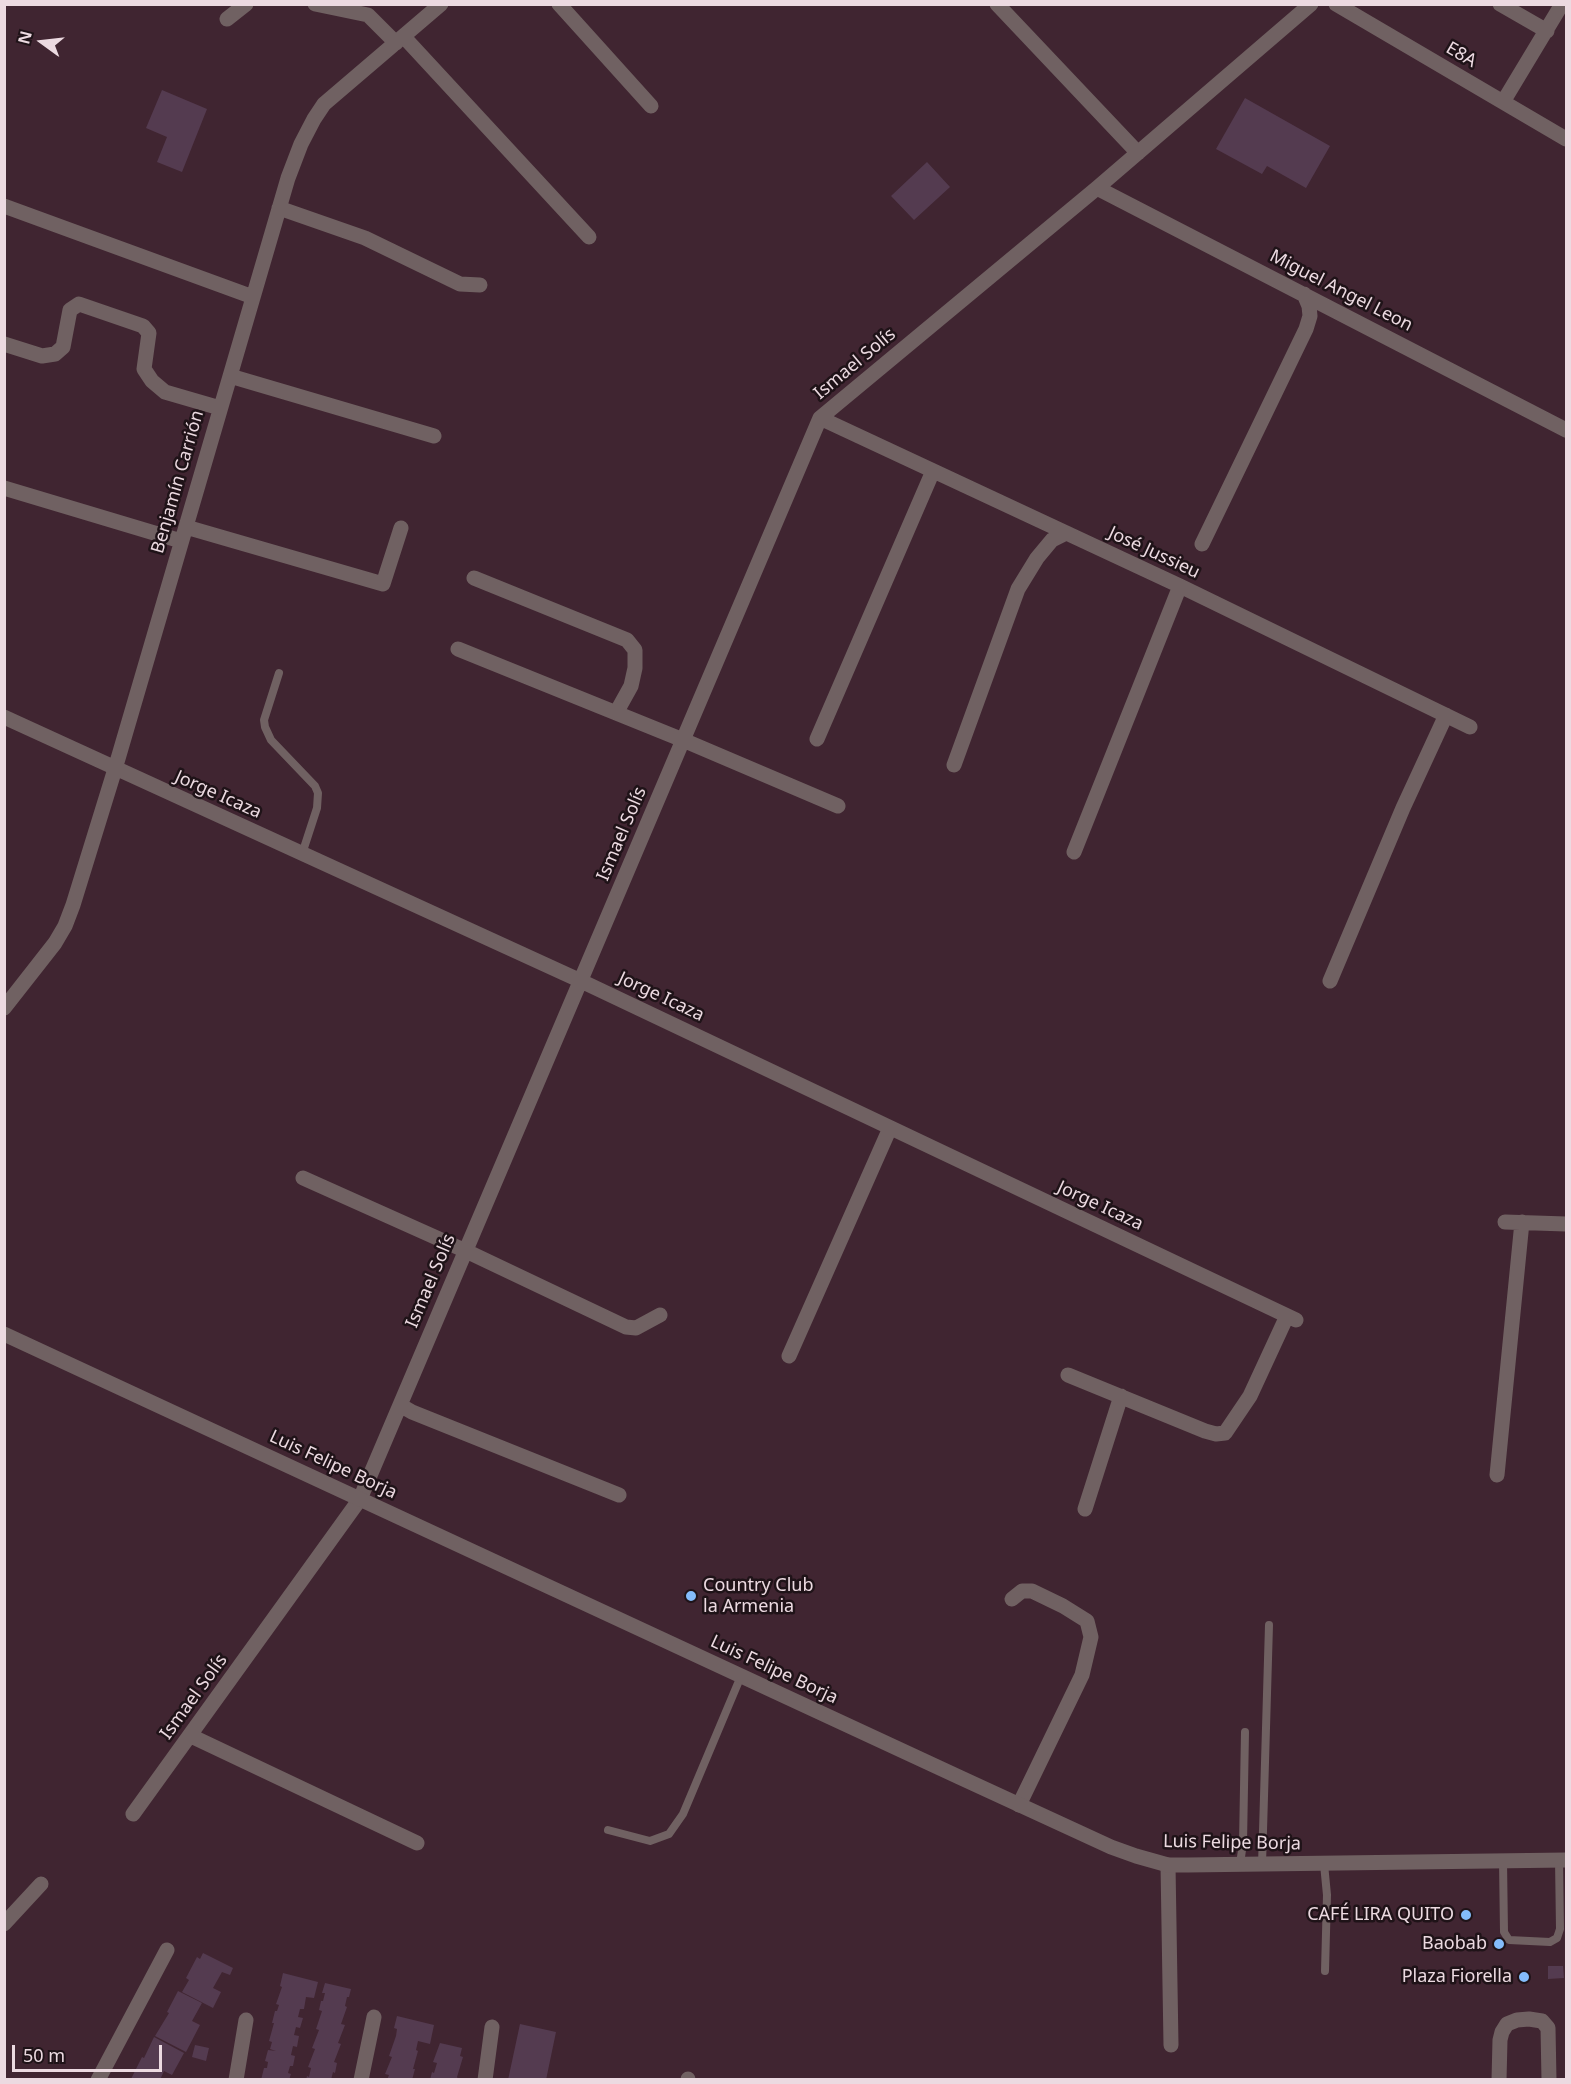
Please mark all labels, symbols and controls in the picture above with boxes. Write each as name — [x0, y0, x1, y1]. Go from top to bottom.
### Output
north arrow — [12, 12, 72, 72]
text: N — [12, 28, 37, 46]
street label: E8A — [1442, 38, 1480, 72]
street label: Miguel Angel Leon — [1266, 246, 1416, 336]
street label: Ismael Solís — [810, 324, 900, 404]
street label: Benjamín Carrión — [147, 408, 209, 556]
street label: José Jussieu — [1105, 522, 1203, 584]
street label: Jorge Icaza — [171, 766, 265, 824]
street label: Ismael Solís — [593, 784, 651, 884]
street label: Jorge Icaza — [615, 968, 707, 1026]
street label: Jorge Icaza — [1054, 1177, 1146, 1235]
street label: Ismael Solís — [402, 1231, 460, 1331]
street label: Luis Felipe Borja — [266, 1426, 400, 1504]
place label: Country Club la Armenia — [703, 1575, 814, 1618]
marker: Country Club la Armenia — [684, 1589, 698, 1603]
street label: Luis Felipe Borja — [707, 1631, 841, 1709]
street label: Ismael Solís — [156, 1650, 232, 1744]
street label: Luis Felipe Borja — [1163, 1831, 1301, 1855]
place label: CAFÉ LIRA QUITO — [1307, 1904, 1454, 1926]
marker: CAFÉ LIRA QUITO — [1459, 1908, 1473, 1922]
place label: Baobab — [1422, 1933, 1487, 1955]
marker: Baobab — [1492, 1937, 1506, 1951]
place label: Plaza Fiorella — [1402, 1966, 1512, 1988]
marker: Plaza Fiorella — [1517, 1970, 1531, 1984]
scale bar — [15, 2033, 165, 2071]
text: 50 m — [23, 2043, 65, 2067]

